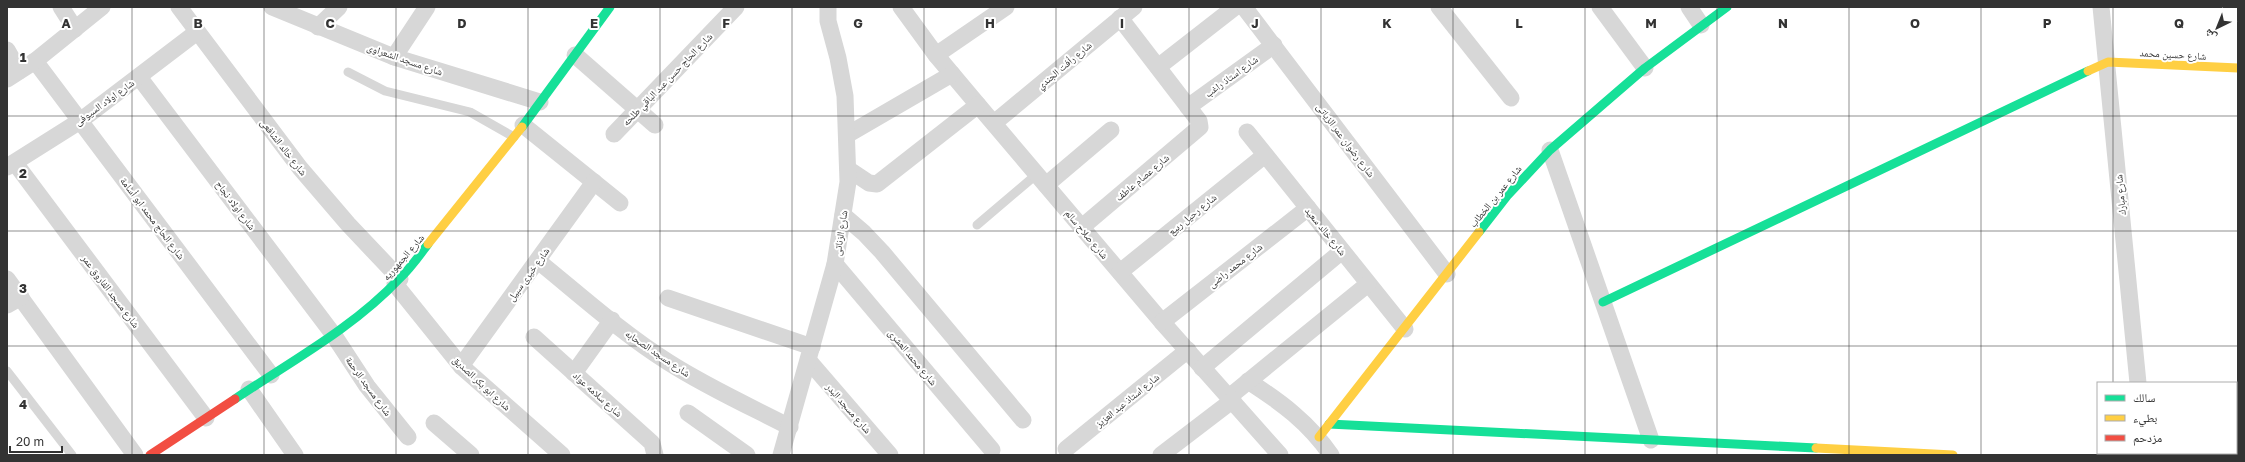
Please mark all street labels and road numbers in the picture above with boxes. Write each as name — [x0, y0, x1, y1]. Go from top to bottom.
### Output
street label: شارع الحاج حسن عبد الباقي طلحه — [619, 30, 717, 130]
street label: شارع رأفت الجندي — [1034, 38, 1096, 93]
street label: شارع مسجد الشعراوى — [365, 40, 445, 79]
street label: شارع حسين محمد — [2139, 46, 2207, 63]
street label: شارع استاذ راغب — [1202, 52, 1261, 100]
street label: شارع اولاد السيوفى — [72, 76, 137, 128]
street label: شارع رضوان عمر الزياتى — [1314, 101, 1378, 180]
street label: شارع خالد الشافعى — [257, 116, 310, 179]
street label: شارع عصام عاطف — [1113, 151, 1173, 205]
street label: شارع عمر بن الخطاب — [1466, 162, 1525, 230]
street label: شارع مبارك — [2112, 174, 2129, 216]
street label: شارع الحاج محمد ابو أسامة — [117, 175, 188, 262]
street label: شارع اولاد نجاح — [213, 178, 259, 233]
street label: شارع رحيل ربيع — [1165, 191, 1220, 238]
street label: شارع خالد سعيد — [1302, 204, 1349, 259]
street label: شارع صلاح سالم — [1061, 207, 1111, 263]
street label: شارع الزناتى — [831, 209, 851, 257]
street label: شارع الجمهوريه — [380, 231, 427, 283]
street label: شارع محمد راضى — [1206, 240, 1265, 291]
street label: شارع خيرى سبيل — [505, 245, 552, 304]
street label: شارع مسجد الفاروق عمر — [78, 251, 143, 331]
street label: شارع محمد العشرى — [885, 326, 940, 388]
street label: شارع مسجد الصحابه — [623, 327, 693, 380]
street label: شارع ابو بكر الصديق — [450, 353, 514, 414]
street label: شارع مسجد الرحمة — [343, 354, 395, 419]
street label: شارع سلامه عواد — [570, 369, 625, 420]
street label: شارع استاذ عبد العزيز — [1092, 370, 1162, 431]
street label: شارع مسجد البدر — [823, 380, 874, 437]

